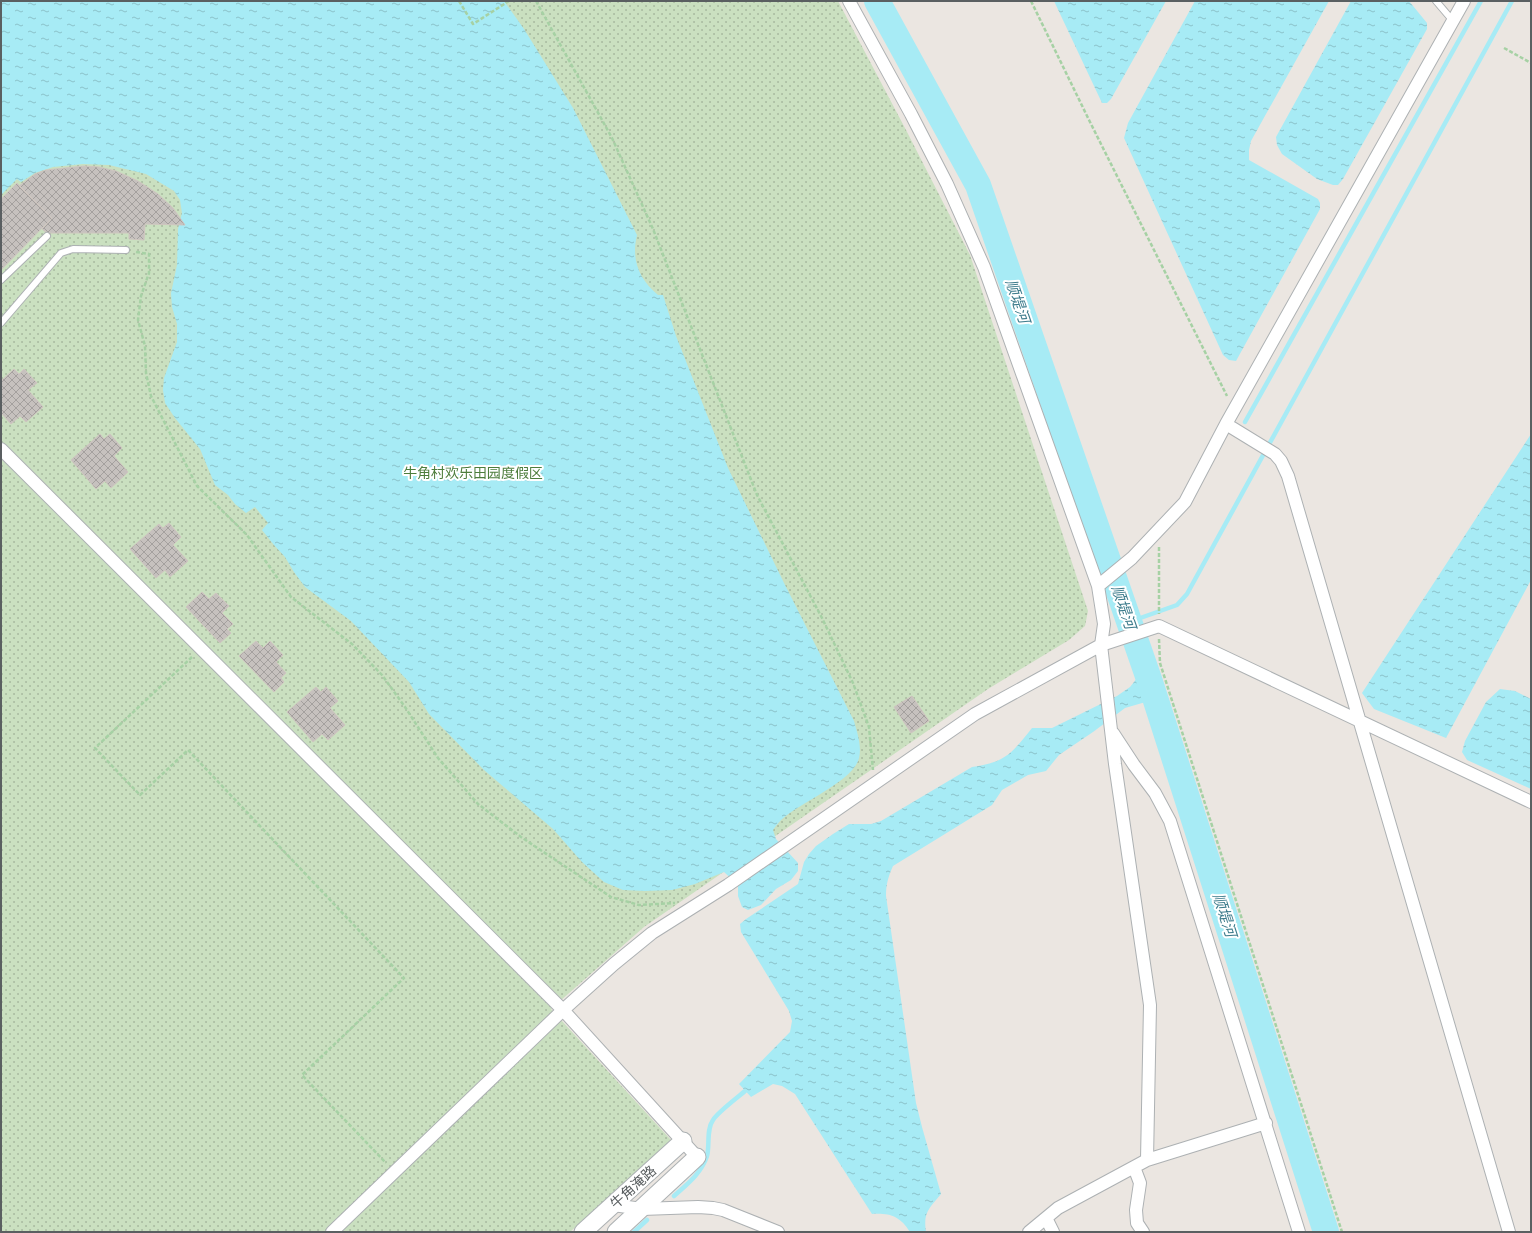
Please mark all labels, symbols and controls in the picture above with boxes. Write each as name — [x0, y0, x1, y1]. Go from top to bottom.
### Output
water label: 顺堤河 — [1003, 277, 1034, 328]
park label: 牛角村欢乐田园度假区 — [403, 465, 543, 481]
water label: 顺堤河 — [1109, 583, 1140, 634]
water label: 顺堤河 — [1210, 891, 1241, 942]
street label: 牛角淹路 — [607, 1162, 659, 1212]

